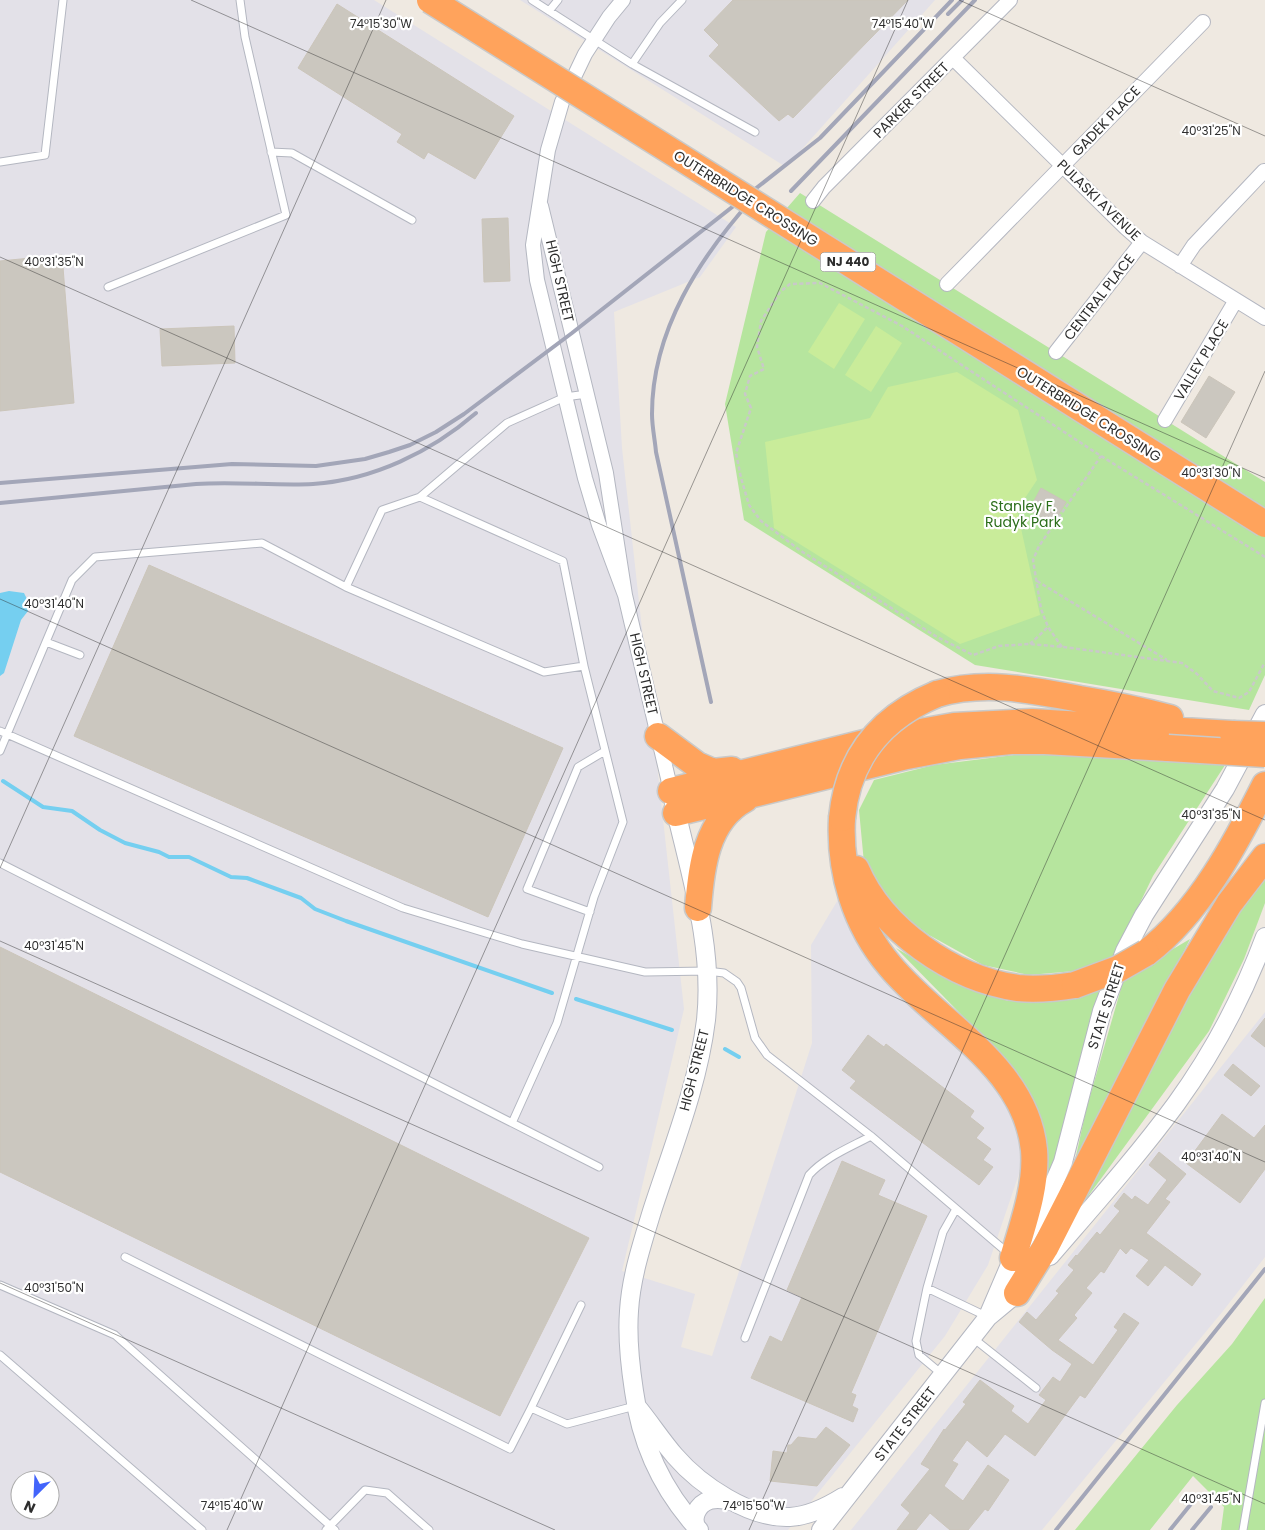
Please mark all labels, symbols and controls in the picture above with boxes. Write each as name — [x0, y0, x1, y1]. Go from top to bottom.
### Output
text: 74°15'30"W — [350, 15, 412, 32]
text: 74°15'40"W — [872, 15, 935, 32]
street label: PARKER STREET — [869, 57, 954, 142]
street label: GADEK PLACE — [1067, 81, 1145, 161]
text: 40°31'25"N — [1181, 122, 1241, 139]
street label: OUTERBRIDGE CROSSING — [670, 145, 822, 251]
street label: PULASKI AVENUE — [1053, 155, 1145, 245]
street label: HIGH STREET — [541, 238, 579, 324]
street label: CENTRAL PLACE — [1059, 250, 1139, 344]
road number: NJ 440 — [820, 252, 876, 272]
text: 40°31'35"N — [24, 253, 84, 270]
street label: VALLEY PLACE — [1169, 316, 1233, 404]
street label: OUTERBRIDGE CROSSING — [1013, 361, 1165, 467]
text: 40°31'30"N — [1181, 464, 1241, 481]
park label: Stanley F. Rudyk Park — [985, 496, 1062, 532]
text: 40°31'40"N — [24, 595, 84, 612]
street label: HIGH STREET — [625, 631, 663, 717]
text: 40°31'35"N — [1181, 806, 1241, 823]
text: 40°31'45"N — [24, 937, 84, 954]
street label: STATE STREET — [1083, 960, 1130, 1052]
street label: HIGH STREET — [674, 1027, 714, 1113]
text: 40°31'40"N — [1181, 1148, 1241, 1165]
text: 40°31'50"N — [24, 1279, 84, 1296]
street label: STATE STREET — [869, 1382, 941, 1466]
north arrow — [10, 1470, 60, 1520]
text: 40°31'45"N — [1181, 1490, 1241, 1507]
text: N — [21, 1496, 39, 1518]
text: 74°15'40"W — [201, 1497, 264, 1514]
text: 74°15'50"W — [723, 1497, 786, 1514]

